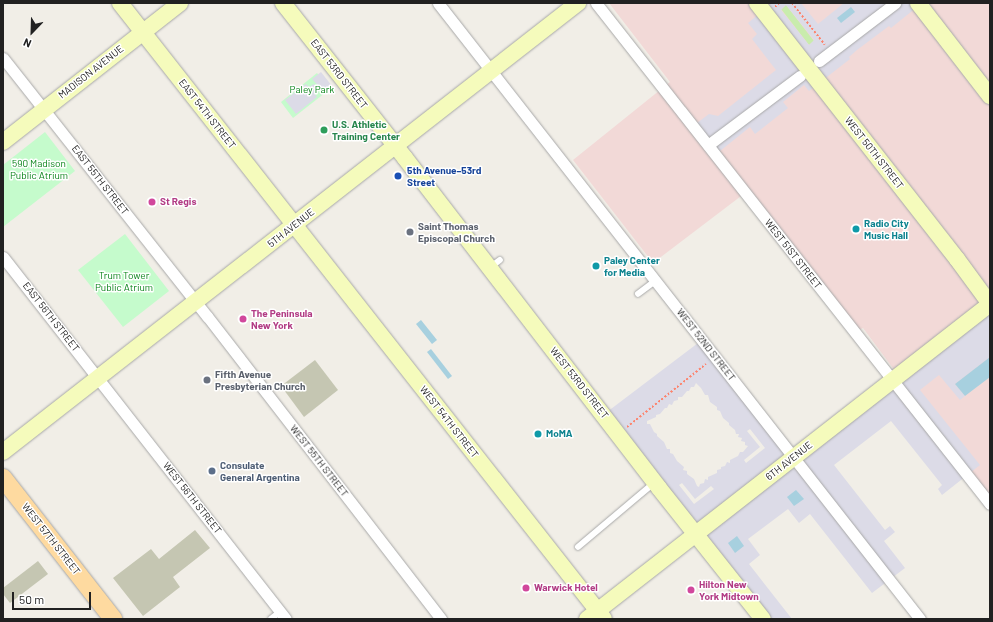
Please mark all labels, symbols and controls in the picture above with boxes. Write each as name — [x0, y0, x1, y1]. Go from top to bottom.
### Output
north arrow — [12, 12, 52, 52]
text: N — [21, 36, 33, 51]
street label: EAST 53RD STREET — [308, 37, 370, 111]
street label: MADISON AVENUE — [56, 43, 126, 101]
street label: EAST 54TH STREET — [176, 77, 238, 151]
park label: Paley Park — [290, 84, 334, 96]
street label: WEST 50TH STREET — [842, 115, 906, 191]
place label: U.S. Athletic Training Center — [332, 118, 400, 142]
marker: U.S. Athletic Training Center — [319, 125, 329, 135]
street label: EAST 55TH STREET — [69, 143, 131, 217]
park label: 590 Madison Public Atrium — [10, 157, 68, 180]
place label: 5th Avenue–53rd Street — [407, 164, 481, 188]
marker: 5th Avenue–53rd Street — [392, 170, 404, 182]
place label: St Regis — [160, 196, 196, 208]
marker: St Regis — [147, 197, 157, 207]
street label: 5TH AVENUE — [265, 206, 317, 250]
street label: WEST 51ST STREET — [762, 217, 824, 291]
place label: Radio City Music Hall — [864, 217, 909, 240]
place label: Saint Thomas Episcopal Church — [418, 220, 495, 244]
marker: Radio City Music Hall — [851, 224, 861, 234]
marker: Saint Thomas Episcopal Church — [405, 227, 415, 237]
place label: Paley Center for Media — [604, 254, 660, 278]
marker: Paley Center for Media — [591, 261, 601, 271]
park label: Trum Tower Public Atrium — [95, 269, 153, 292]
street label: EAST 56TH STREET — [20, 280, 82, 354]
street label: WEST 52ND STREET — [674, 306, 738, 384]
place label: The Peninsula New York — [251, 307, 313, 330]
marker: The Peninsula New York — [238, 314, 248, 324]
street label: WEST 53RD STREET — [547, 345, 611, 421]
place label: Fifth Avenue Presbyterian Church — [215, 368, 305, 392]
marker: Fifth Avenue Presbyterian Church — [202, 375, 212, 385]
street label: WEST 54TH STREET — [417, 384, 481, 460]
street label: WEST 55TH STREET — [287, 423, 351, 499]
place label: MoMA — [546, 428, 573, 440]
marker: MoMA — [533, 429, 543, 439]
street label: 6TH AVENUE — [763, 439, 815, 483]
place label: Consulate General Argentina — [220, 459, 300, 482]
street label: WEST 56TH STREET — [160, 460, 224, 536]
marker: Consulate General Argentina — [207, 466, 217, 476]
street label: WEST 57TH STREET — [19, 501, 83, 577]
place label: Hilton New York Midtown — [699, 578, 759, 602]
place label: Warwick Hotel — [534, 582, 598, 594]
marker: Warwick Hotel — [521, 583, 531, 593]
scale bar — [14, 584, 93, 610]
marker: Hilton New York Midtown — [686, 585, 696, 595]
text: 50 m — [19, 592, 44, 606]

